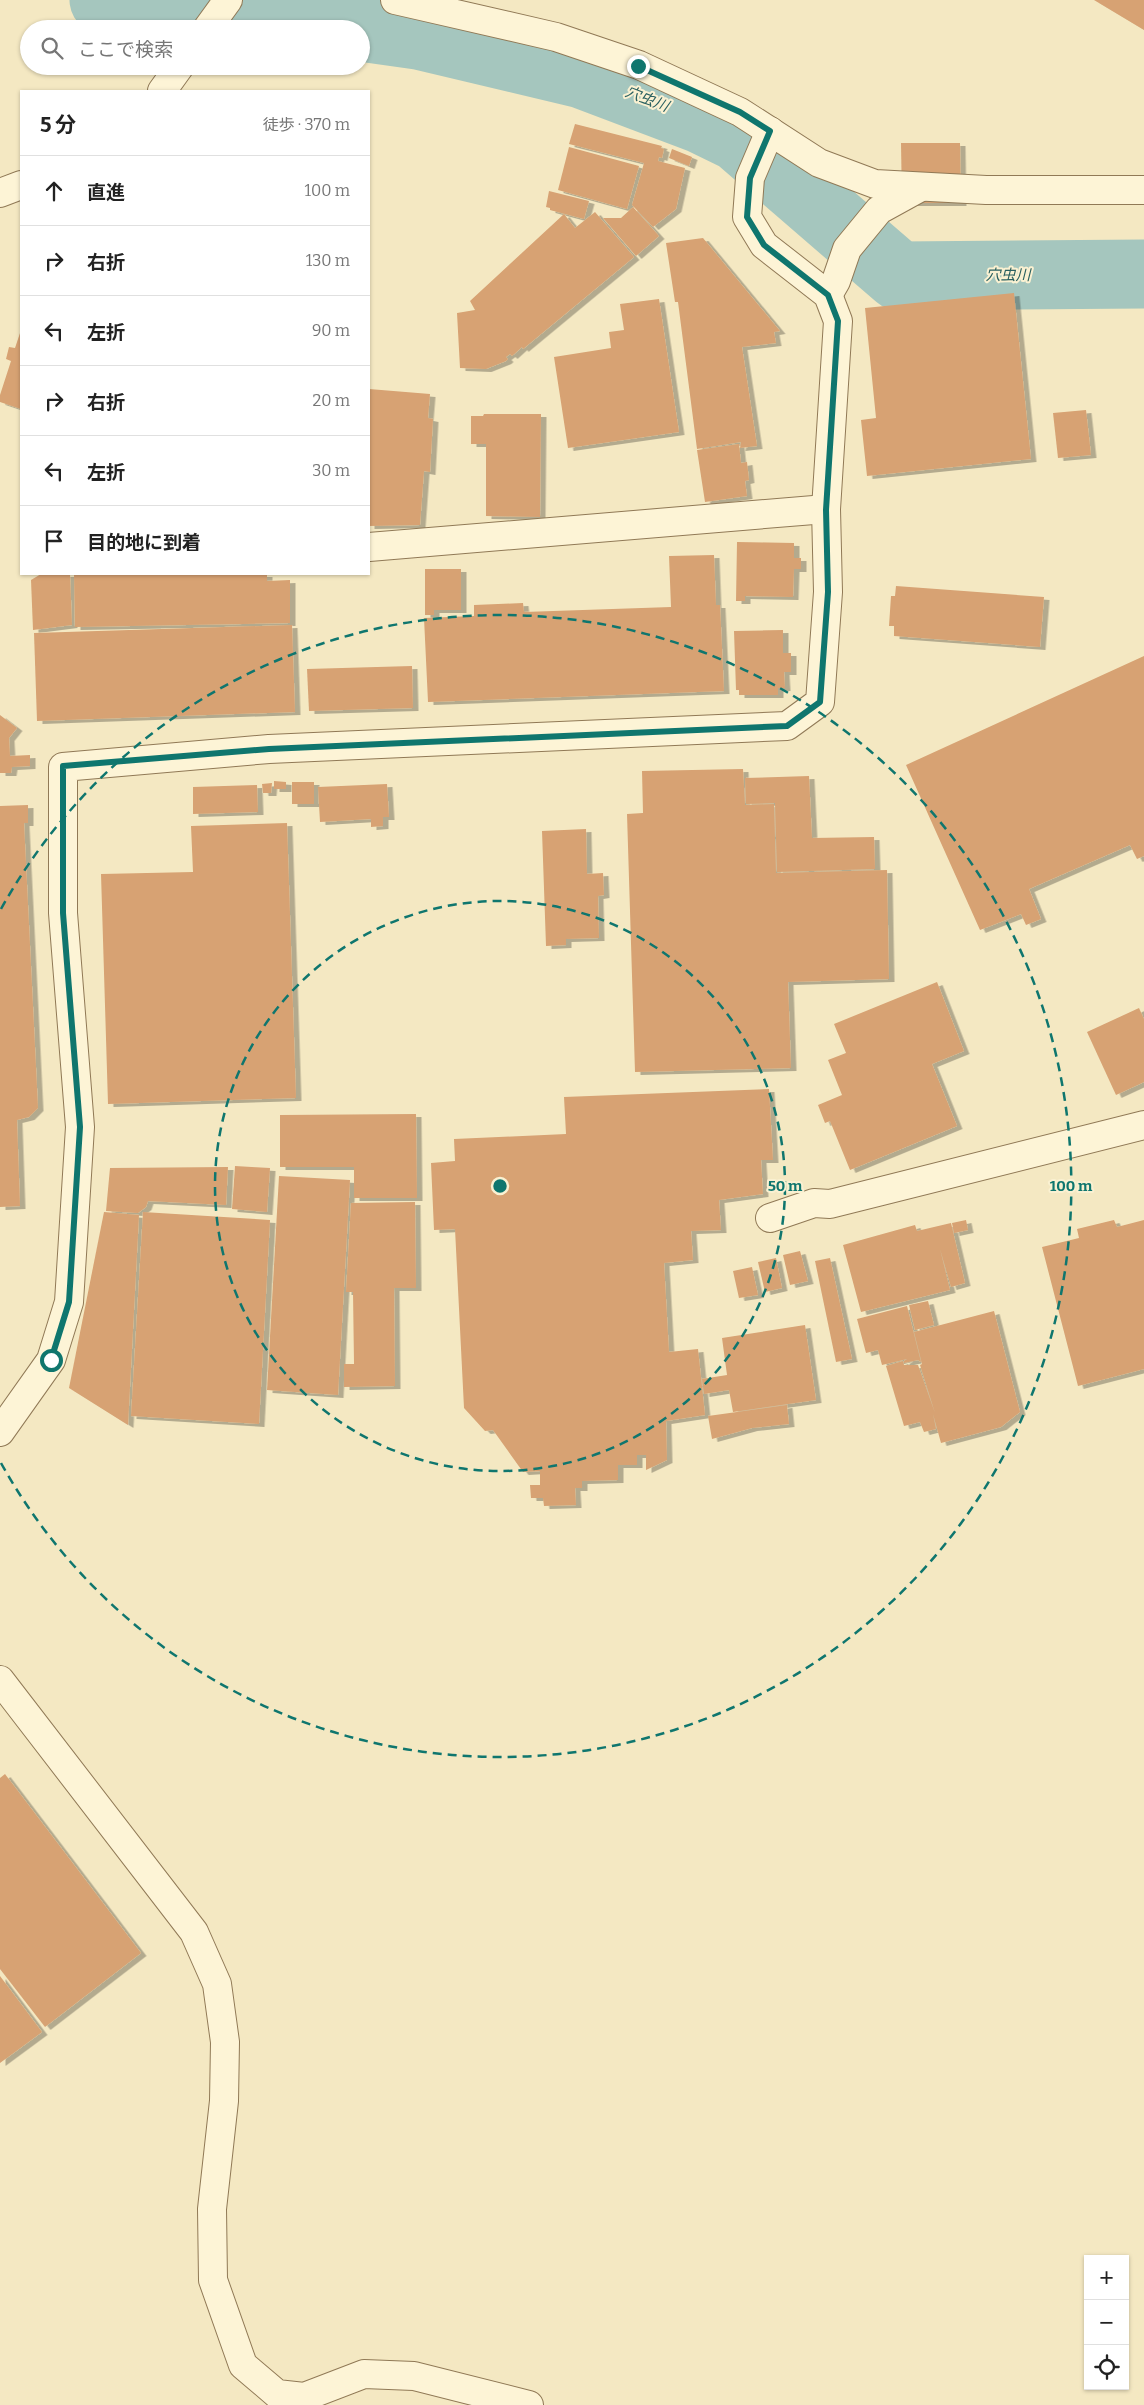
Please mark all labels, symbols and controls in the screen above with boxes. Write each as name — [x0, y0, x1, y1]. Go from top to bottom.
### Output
search box — [20, 20, 370, 75]
icon: search — [38, 34, 66, 62]
text: ここで検索 — [78, 38, 173, 61]
route end — [627, 55, 650, 78]
water label: 穴虫川 — [623, 83, 673, 116]
text: 5 分 — [40, 112, 76, 138]
text: 徒歩 · 370 m — [263, 115, 350, 134]
icon: ahead — [40, 177, 68, 205]
text: 直進 — [87, 181, 125, 204]
text: 100 m — [305, 181, 350, 200]
icon: right — [40, 247, 68, 275]
text: 右折 — [87, 251, 125, 274]
text: 130 m — [306, 251, 350, 270]
water label: 穴虫川 — [985, 266, 1032, 284]
icon: left — [40, 317, 68, 345]
text: 左折 — [87, 321, 125, 344]
text: 90 m — [312, 321, 350, 340]
icon: right — [40, 387, 68, 415]
text: 右折 — [87, 391, 125, 414]
text: 20 m — [313, 391, 350, 410]
icon: left — [40, 457, 68, 485]
text: 左折 — [87, 461, 125, 484]
text: 30 m — [312, 461, 350, 480]
icon: arrive — [40, 527, 68, 555]
text: 目的地に到着 — [87, 531, 201, 554]
centre of rings — [491, 1177, 509, 1195]
text: 50 m — [768, 1177, 803, 1195]
text: 100 m — [1050, 1177, 1093, 1195]
route start — [40, 1349, 63, 1372]
map controls — [1084, 2255, 1129, 2390]
button: + — [1084, 2255, 1129, 2300]
button: − — [1084, 2300, 1129, 2345]
button: locate — [1084, 2345, 1129, 2390]

